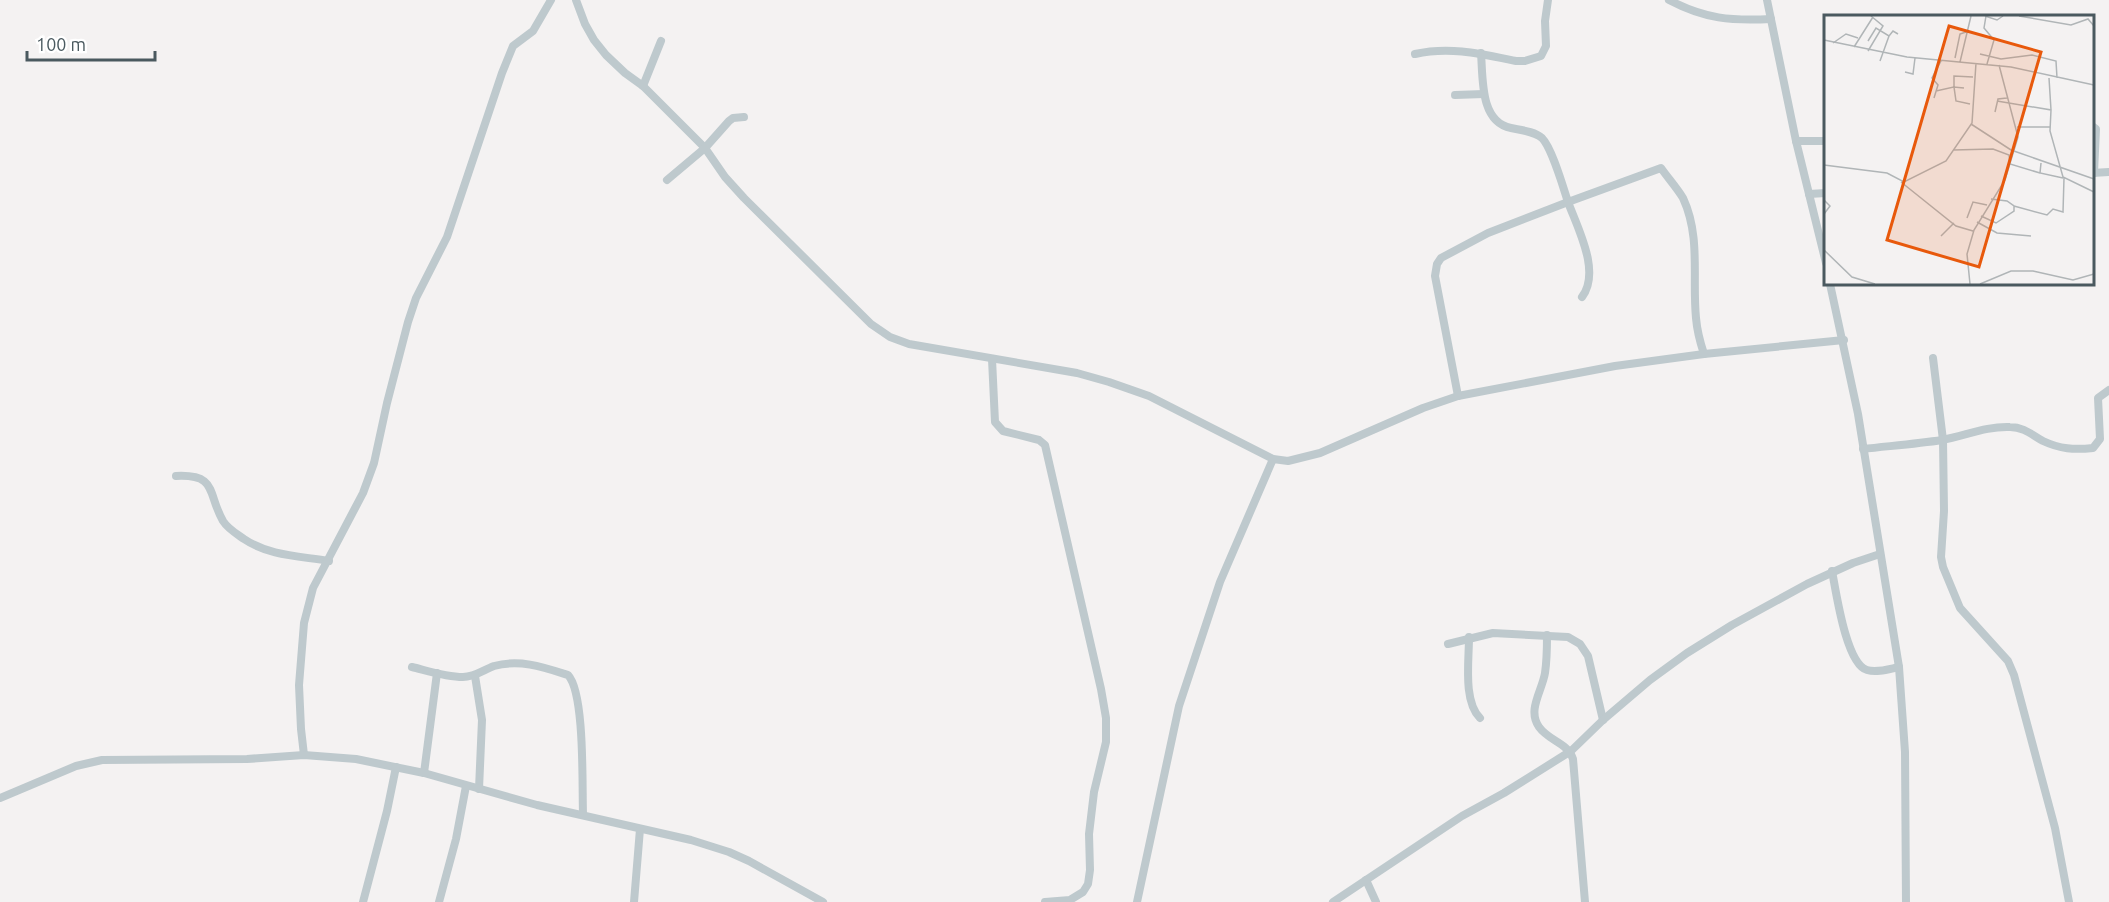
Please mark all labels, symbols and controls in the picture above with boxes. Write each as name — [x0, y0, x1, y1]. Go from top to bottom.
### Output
inset map — [1824, 15, 2094, 285]
scale bar — [27, 24, 154, 62]
text: 100 m — [36, 34, 86, 54]

